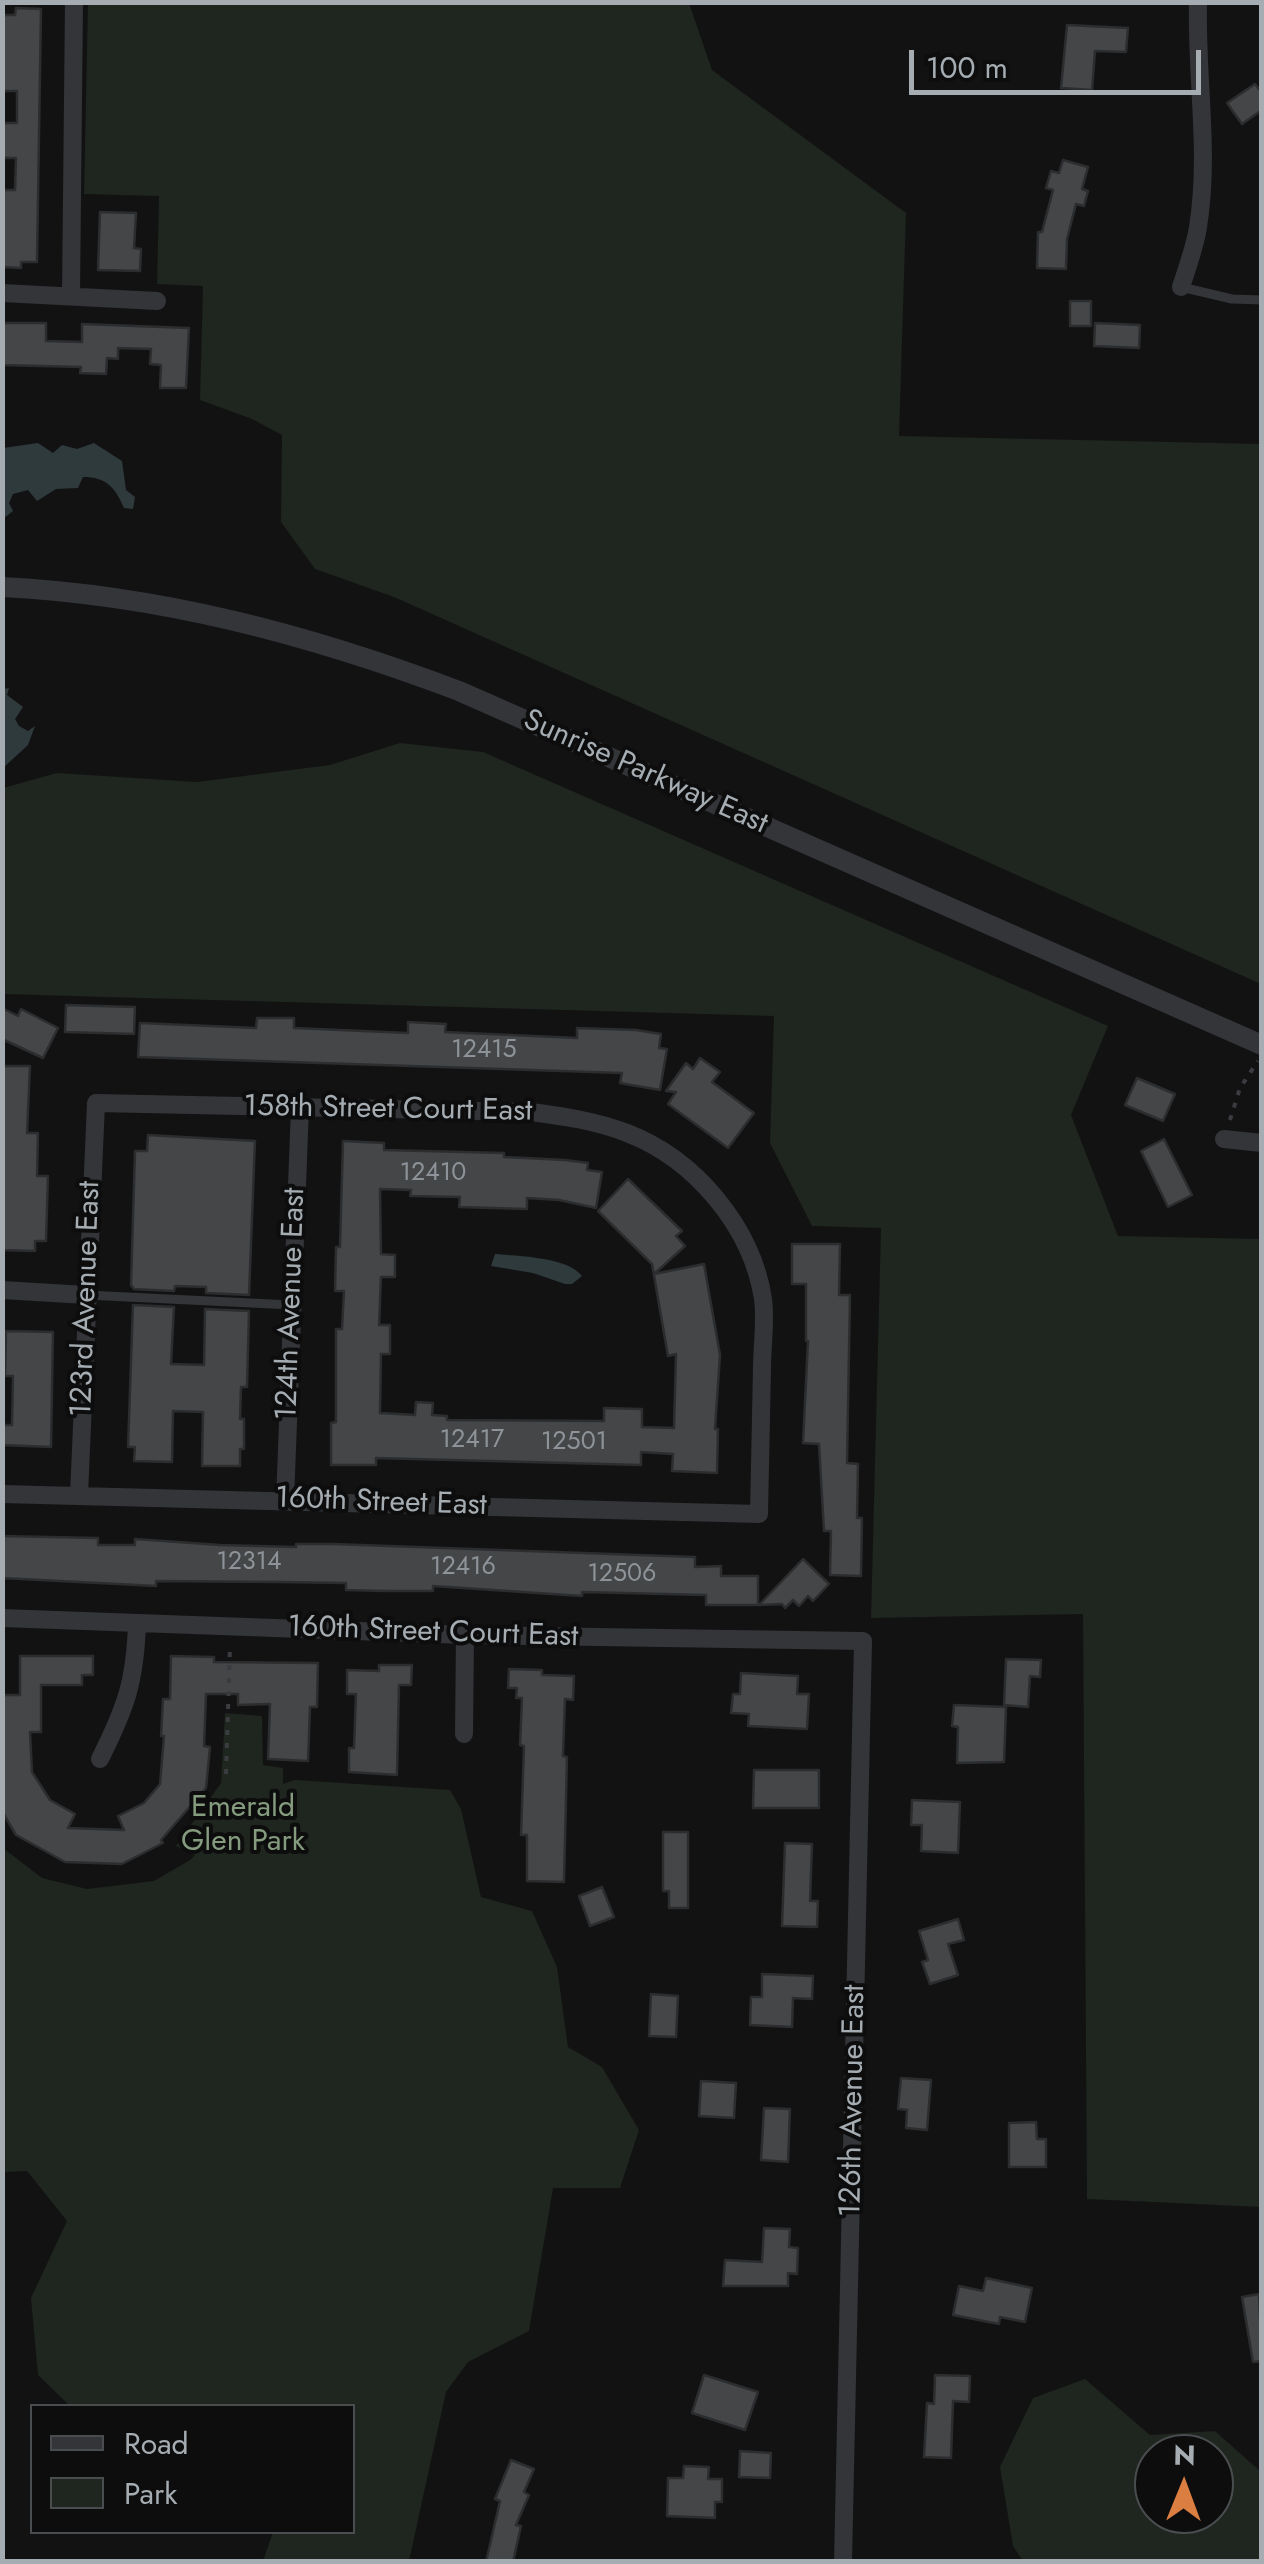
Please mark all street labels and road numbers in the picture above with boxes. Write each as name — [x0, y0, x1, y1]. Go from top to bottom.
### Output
street label: Sunrise Parkway East — [517, 703, 773, 843]
street label: 158th Street Court East — [243, 1089, 533, 1131]
street label: 123rd Avenue East — [65, 1180, 109, 1418]
street label: 124th Avenue East — [270, 1187, 314, 1421]
street label: 160th Street East — [275, 1481, 487, 1525]
street label: 160th Street Court East — [287, 1610, 579, 1656]
street label: 126th Avenue East — [834, 1984, 874, 2218]

